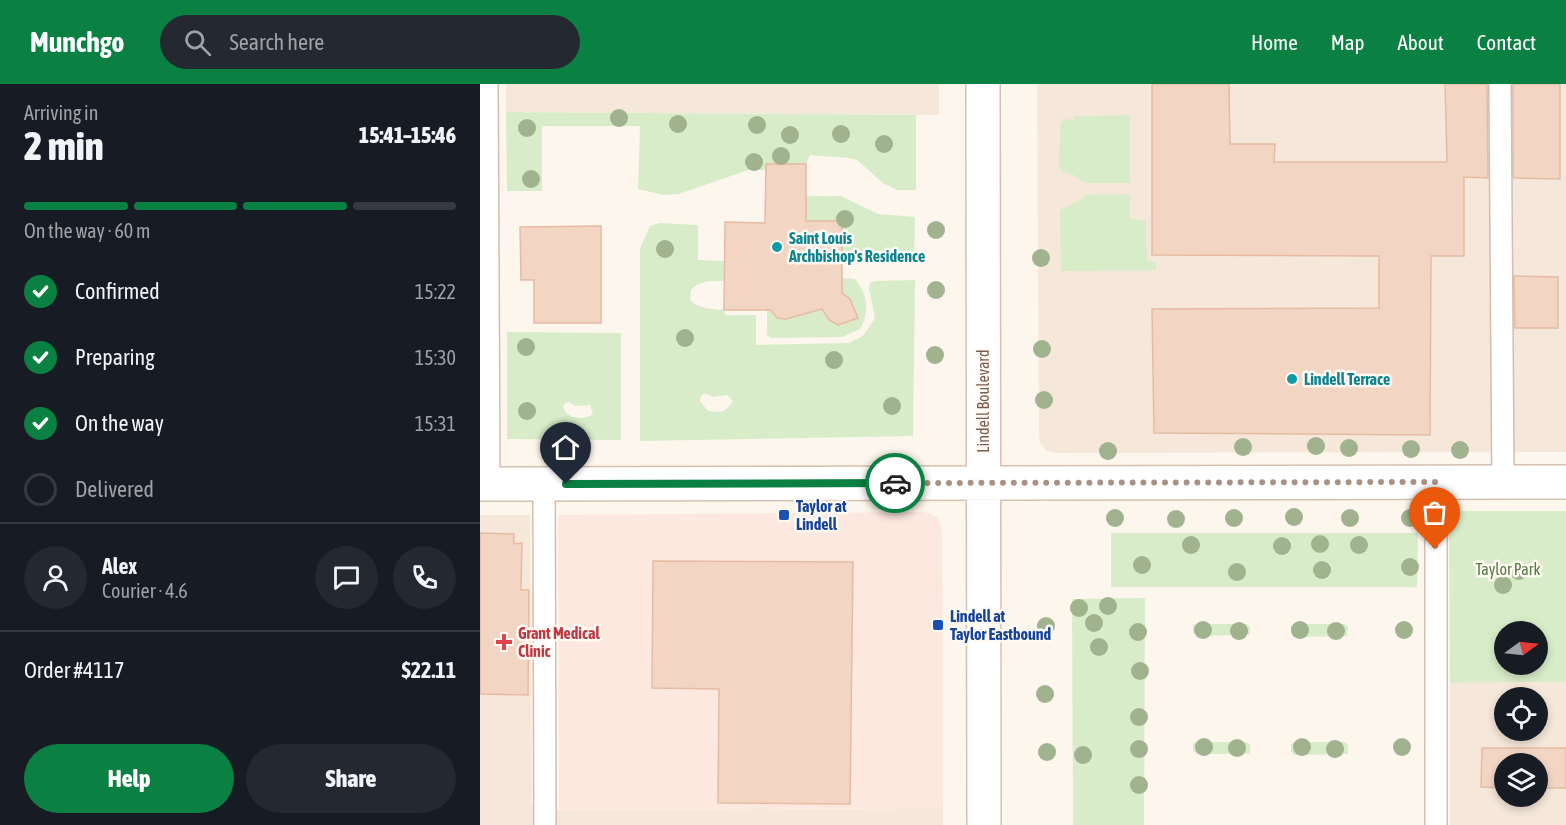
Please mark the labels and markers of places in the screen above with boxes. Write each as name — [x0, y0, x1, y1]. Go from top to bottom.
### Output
place label: Saint Louis Archbishop's Residence — [788, 229, 925, 265]
marker: Saint Louis Archbishop's Residence — [770, 240, 784, 254]
place label: Lindell Terrace — [1304, 370, 1390, 388]
marker: Lindell Terrace — [1285, 372, 1299, 386]
pin — [540, 422, 591, 484]
pin — [1409, 487, 1460, 549]
place label: Taylor at Lindell — [796, 497, 847, 533]
marker: Taylor at Lindell — [777, 508, 791, 522]
place label: Lindell at Taylor Eastbound — [950, 607, 1052, 643]
marker: Lindell at Taylor Eastbound — [931, 618, 945, 632]
place label: Grant Medical Clinic — [518, 624, 600, 660]
marker: Grant Medical Clinic — [495, 633, 513, 651]

